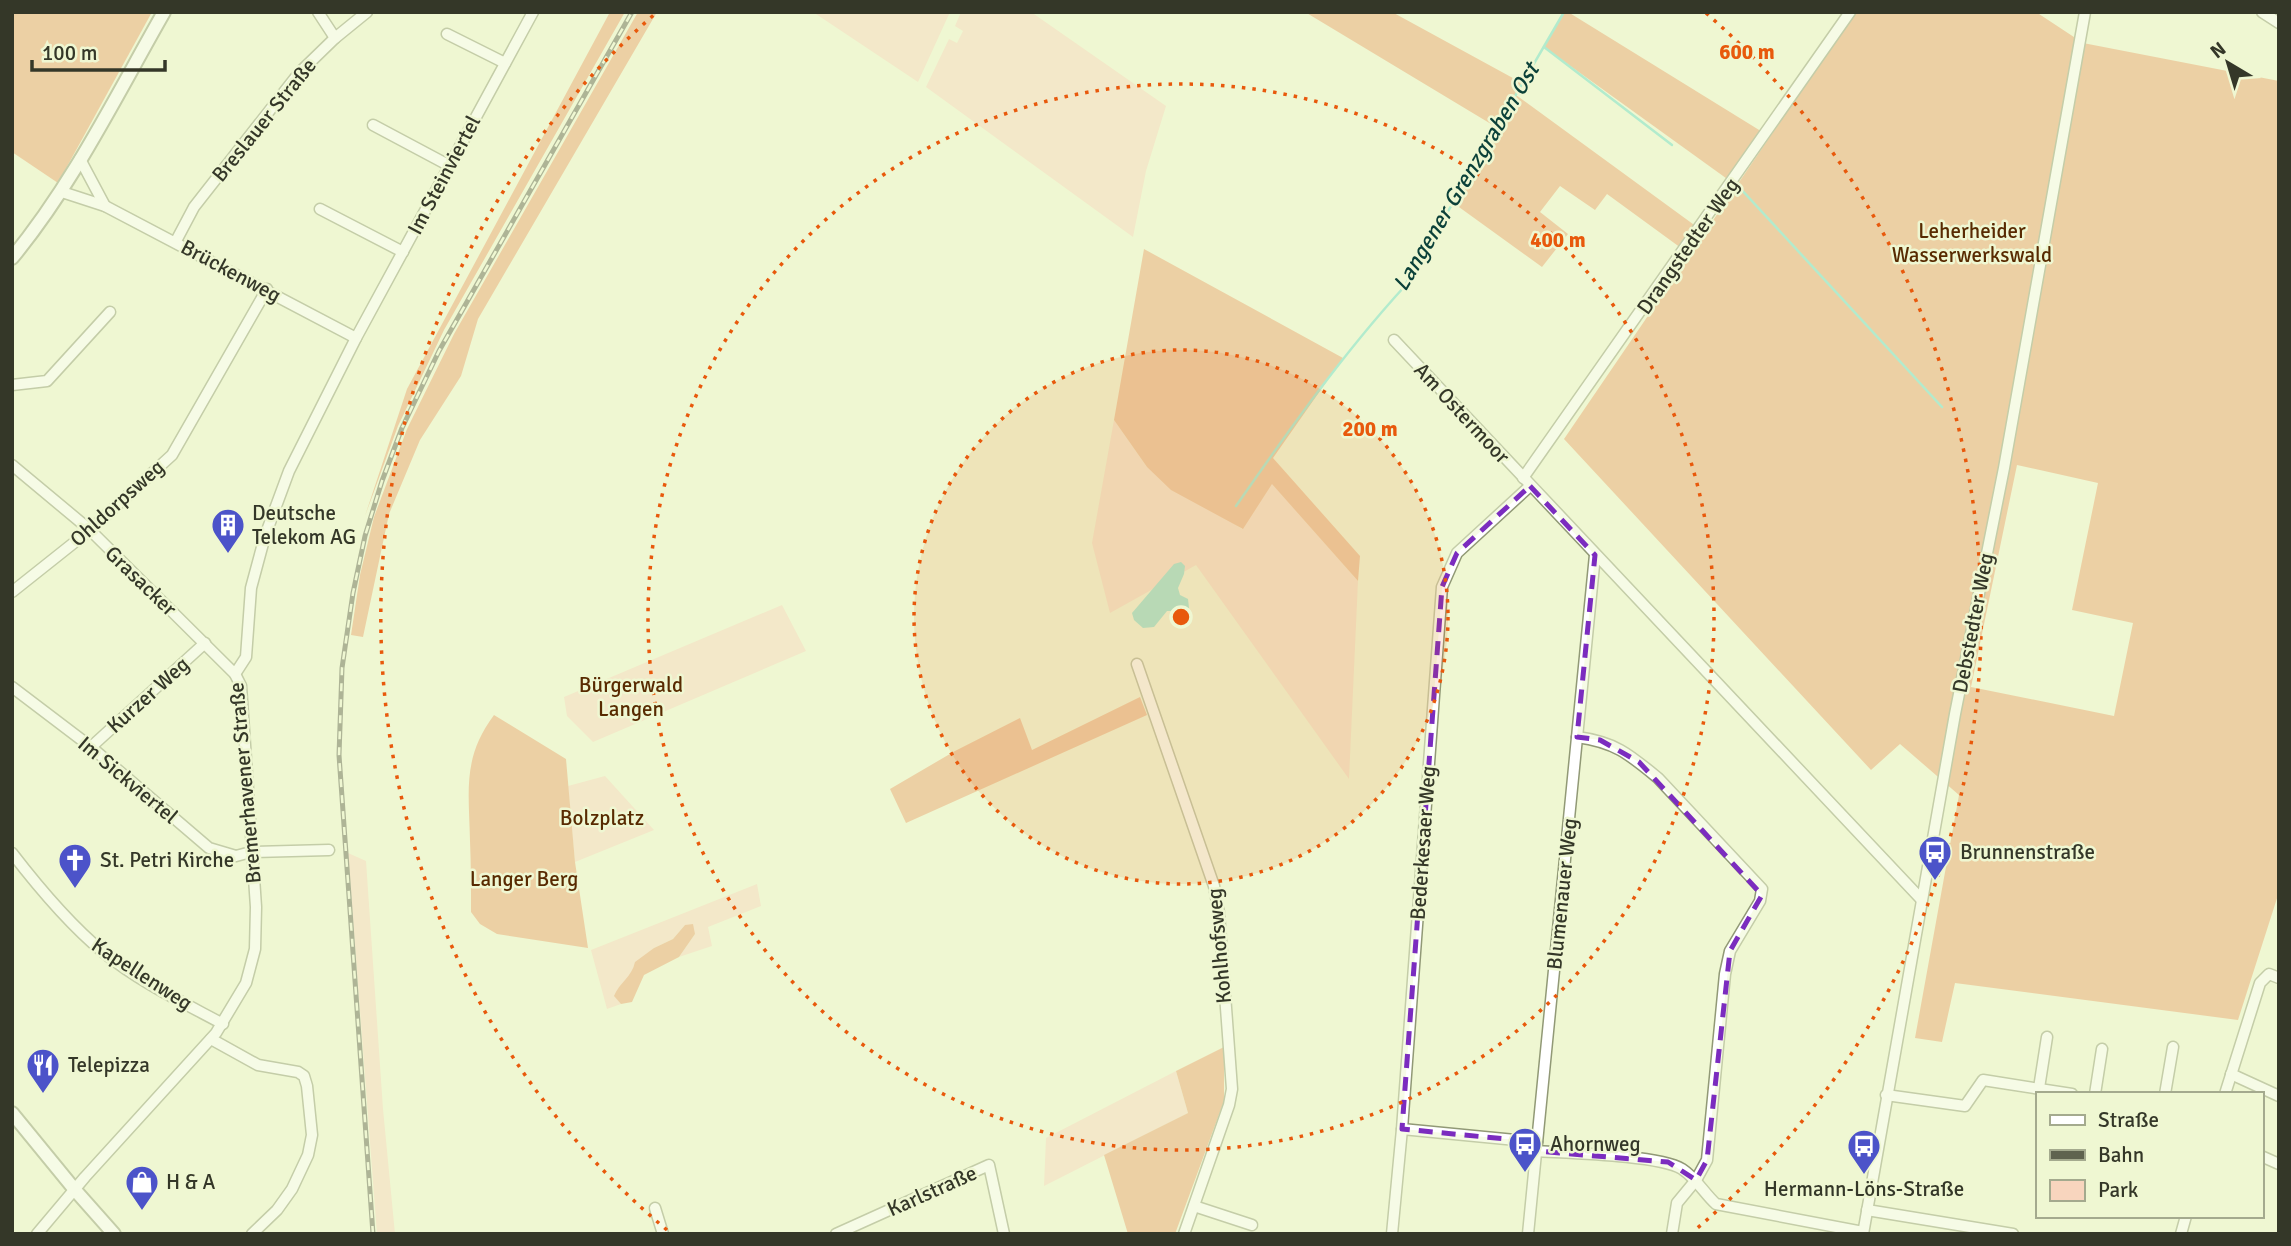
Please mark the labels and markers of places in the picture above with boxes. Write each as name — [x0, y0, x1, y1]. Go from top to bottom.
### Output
place label: Deutsche Telekom AG — [252, 500, 356, 550]
building icon: Deutsche Telekom AG — [209, 506, 247, 555]
centre of rings — [1169, 605, 1193, 629]
bus stop icon: Brunnenstraße — [1916, 833, 1954, 882]
place label: Brunnenstraße — [1960, 839, 2095, 865]
church icon: St. Petri Kirche — [56, 841, 94, 890]
place label: St. Petri Kirche — [100, 847, 234, 873]
restaurant icon: Telepizza — [24, 1046, 62, 1095]
place label: Telepizza — [68, 1052, 150, 1078]
bus stop icon: Ahornweg — [1506, 1125, 1544, 1174]
bus stop icon: Hermann-Löns-Straße — [1845, 1127, 1883, 1176]
place label: Ahornweg — [1550, 1131, 1641, 1157]
shop icon: H & A — [123, 1163, 161, 1212]
place label: H & A — [166, 1169, 215, 1195]
place label: Hermann-Löns-Straße — [1764, 1176, 1964, 1202]

